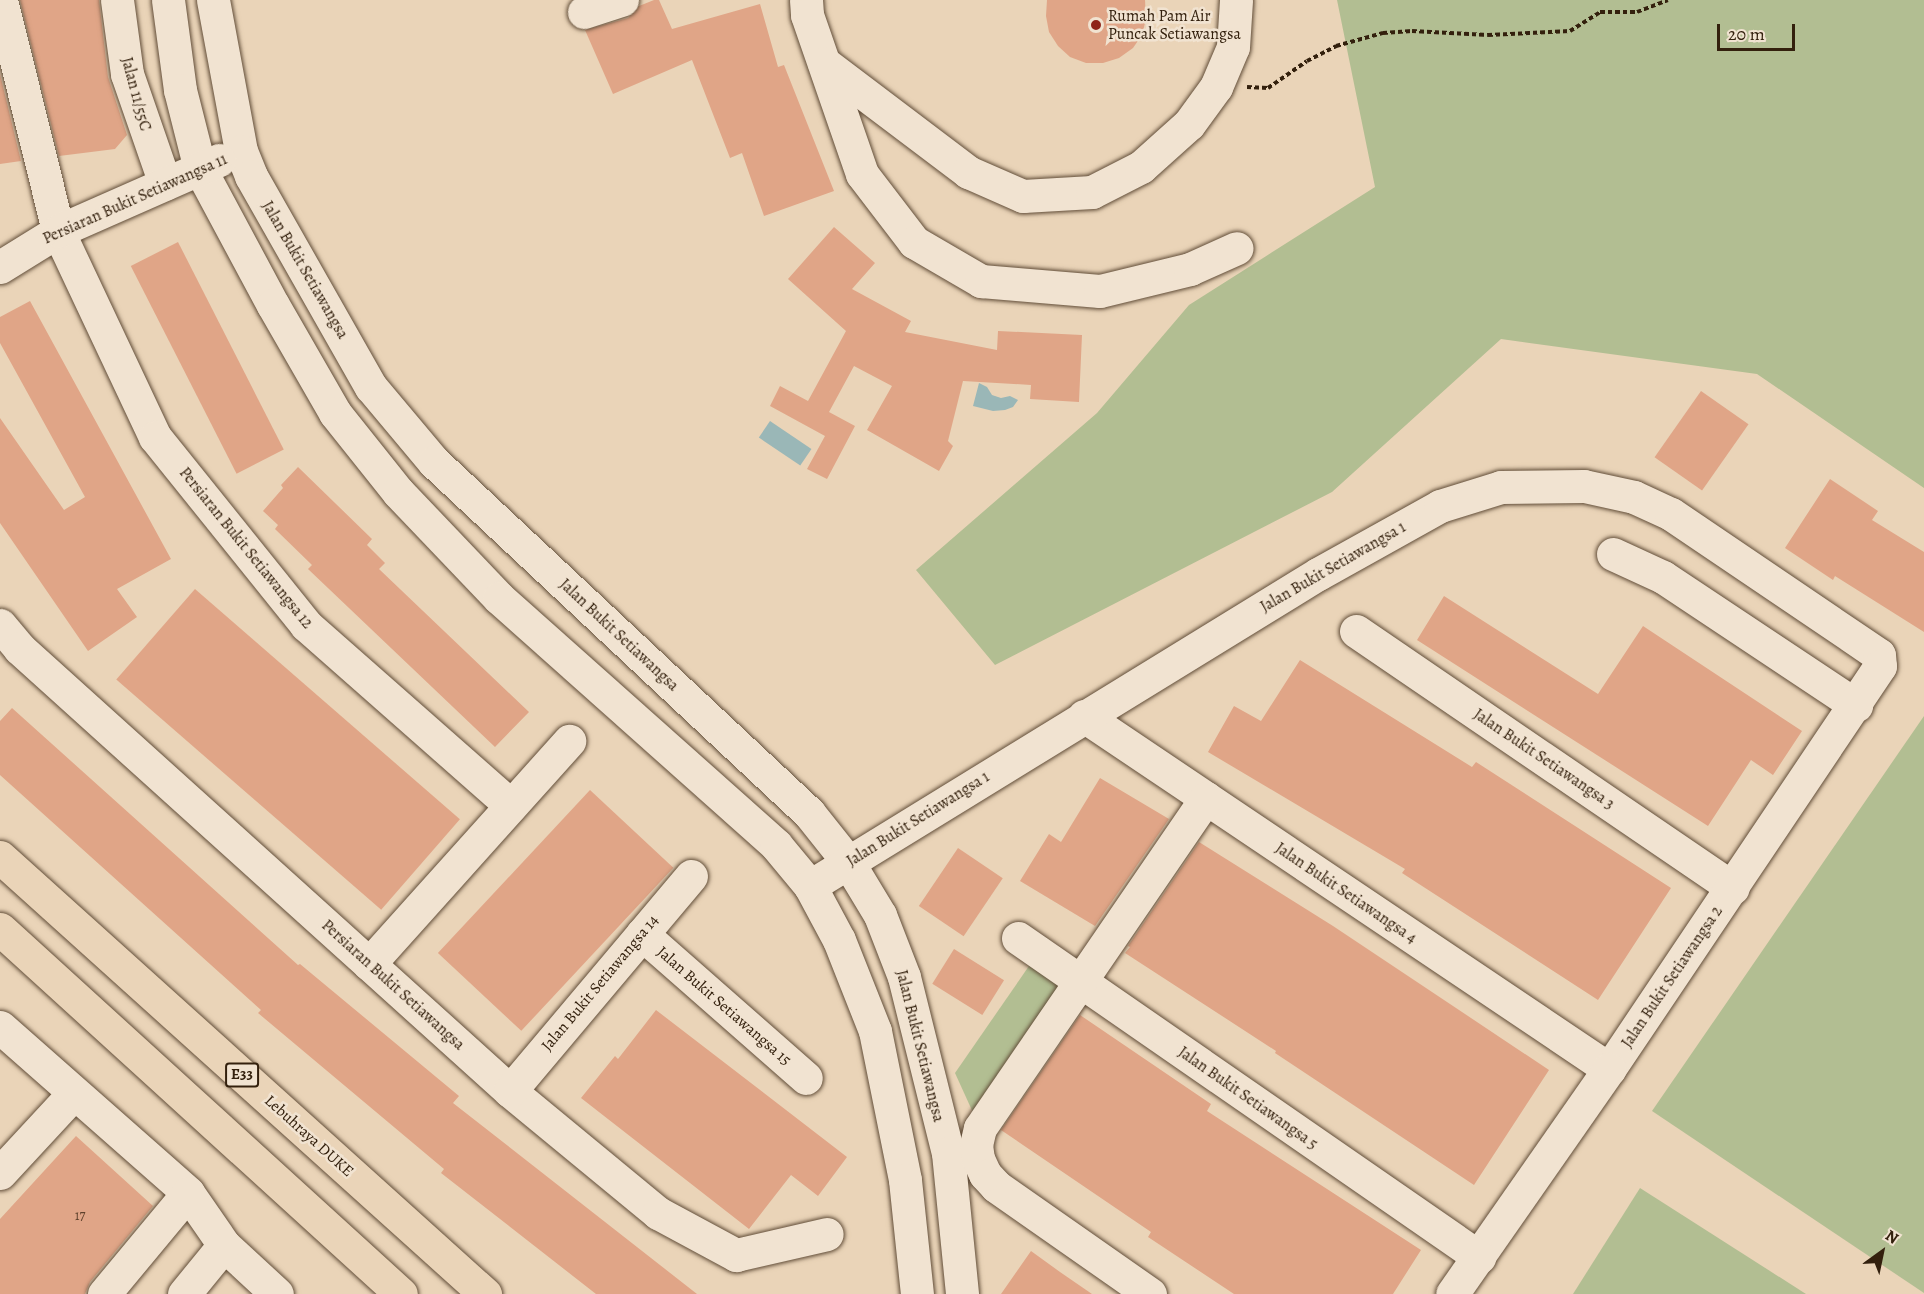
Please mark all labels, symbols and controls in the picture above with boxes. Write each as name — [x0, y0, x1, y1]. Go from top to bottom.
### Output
place label: Rumah Pam Air Puncak Setiawangsa — [1108, 6, 1241, 44]
scale bar — [1720, 12, 1798, 50]
marker: Rumah Pam Air Puncak Setiawangsa — [1089, 18, 1103, 32]
text: 20 m — [1728, 22, 1765, 46]
street label: Jalan 11/55C — [117, 55, 155, 133]
street label: Persiaran Bukit Setiawangsa 11 — [40, 150, 230, 248]
street label: Jalan Bukit Setiawangsa — [258, 198, 352, 342]
street label: Persiaran Bukit Setiawangsa 12 — [175, 463, 317, 633]
street label: Jalan Bukit Setiawangsa 1 — [1257, 518, 1409, 616]
street label: Jalan Bukit Setiawangsa — [555, 575, 683, 695]
street label: Jalan Bukit Setiawangsa 3 — [1470, 705, 1618, 813]
street label: Jalan Bukit Setiawangsa 1 — [843, 767, 993, 871]
street label: Jalan Bukit Setiawangsa 4 — [1272, 838, 1420, 948]
street label: Jalan Bukit Setiawangsa 2 — [1617, 902, 1727, 1052]
street label: Jalan Bukit Setiawangsa 14 — [537, 911, 663, 1055]
street label: Persiaran Bukit Setiawangsa — [318, 916, 468, 1054]
street label: Jalan Bukit Setiawangsa 15 — [653, 942, 795, 1070]
street label: Jalan Bukit Setiawangsa — [892, 968, 948, 1124]
street label: Jalan Bukit Setiawangsa 5 — [1174, 1043, 1322, 1153]
road number: E33 — [224, 1063, 260, 1087]
street label: Lebuhraya DUKE — [261, 1091, 357, 1181]
house number: 17 — [75, 1208, 85, 1224]
north arrow — [1852, 1222, 1912, 1282]
text: N — [1881, 1225, 1903, 1249]

